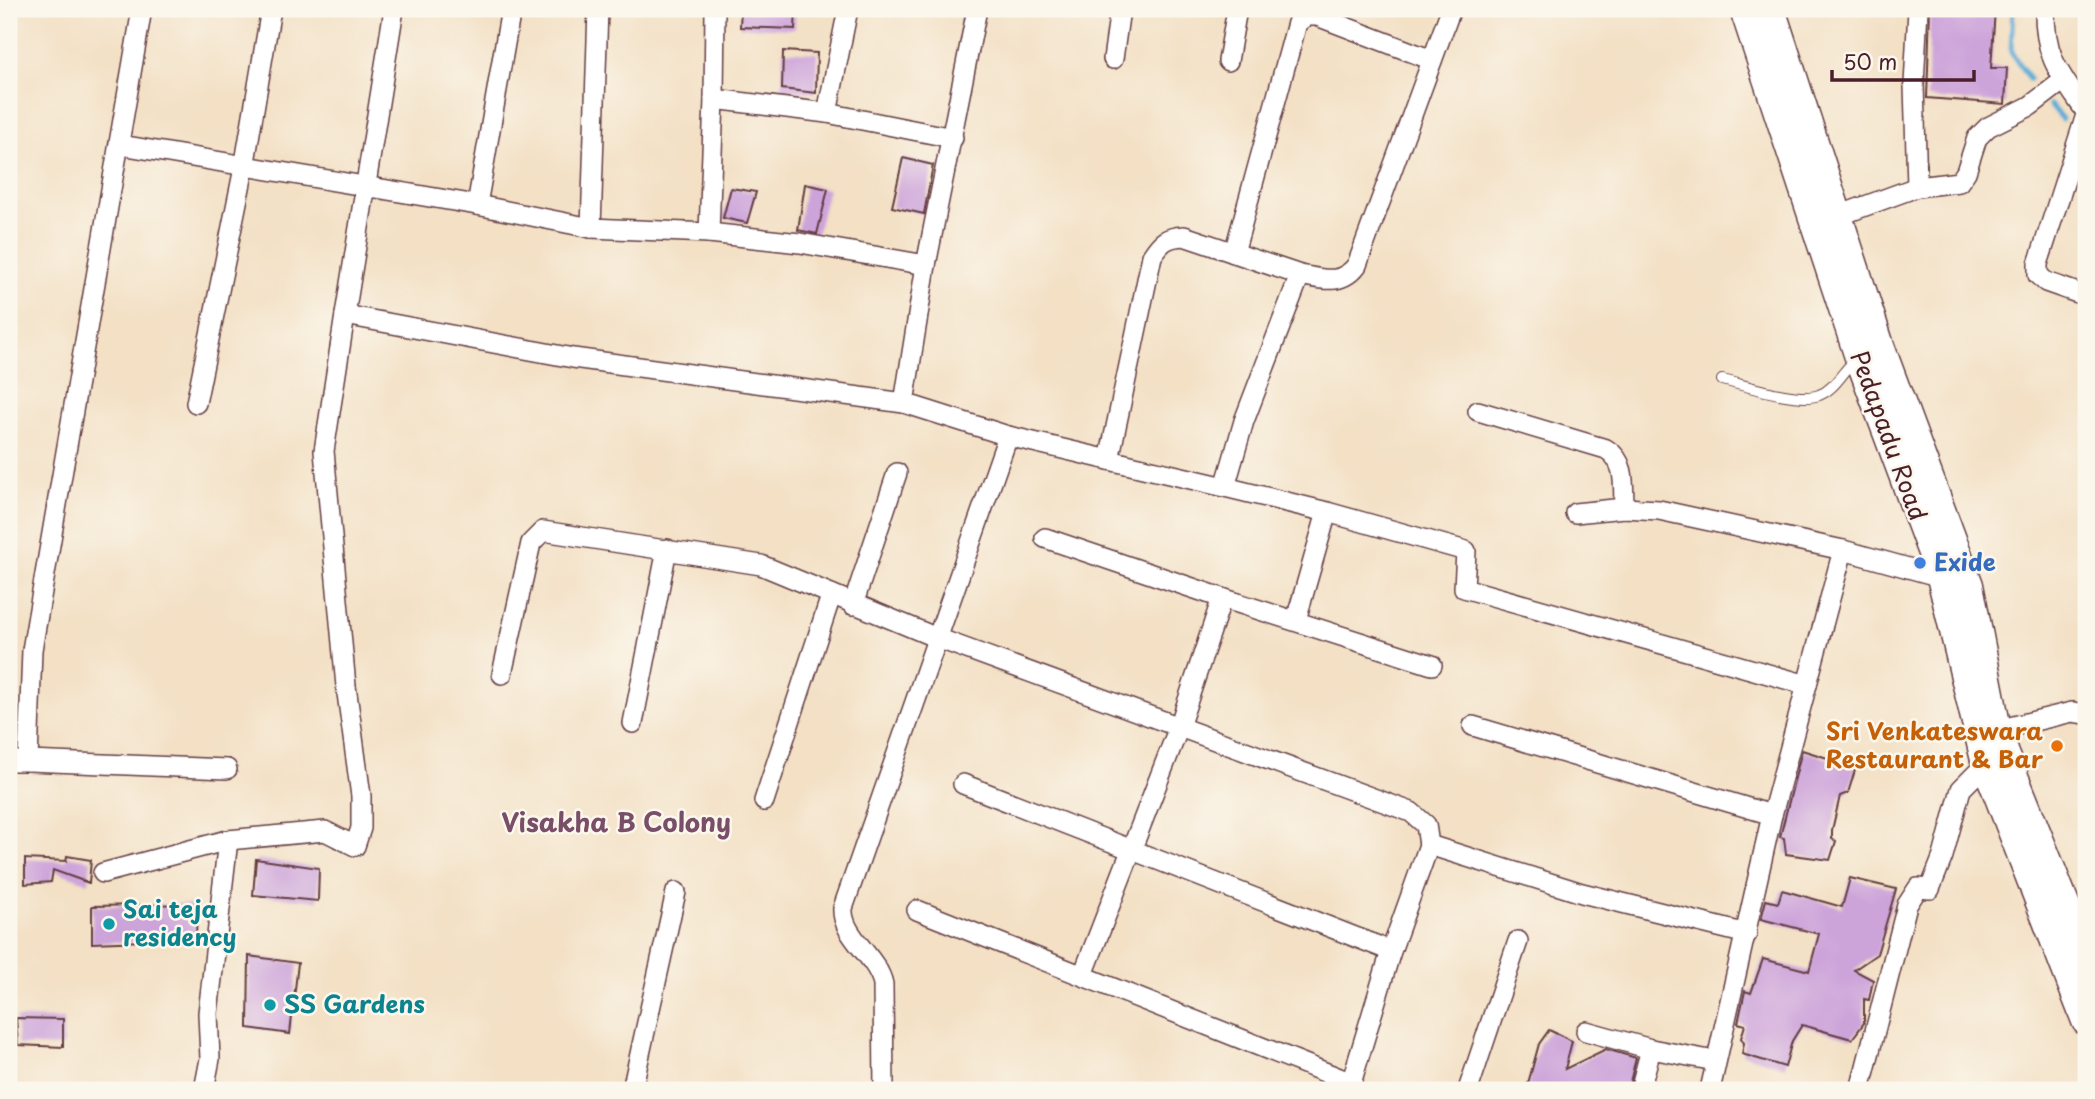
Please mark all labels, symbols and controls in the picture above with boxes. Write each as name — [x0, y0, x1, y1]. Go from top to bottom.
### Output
scale bar — [1832, 38, 1974, 82]
text: 50 m — [1843, 45, 1897, 77]
street label: Pedapadu Road — [1843, 345, 1937, 525]
place label: Exide — [1934, 543, 1996, 579]
marker: Exide — [1912, 555, 1928, 571]
place label: Sri Venkateswara Restaurant & Bar — [1825, 712, 2044, 776]
marker: Sri Venkateswara Restaurant & Bar — [2049, 738, 2065, 754]
district label: Visakha B Colony — [501, 802, 731, 841]
place label: Sai teja residency — [123, 890, 237, 954]
marker: Sai teja residency — [101, 916, 117, 932]
place label: SS Gardens — [284, 985, 425, 1021]
marker: SS Gardens — [262, 997, 278, 1013]

